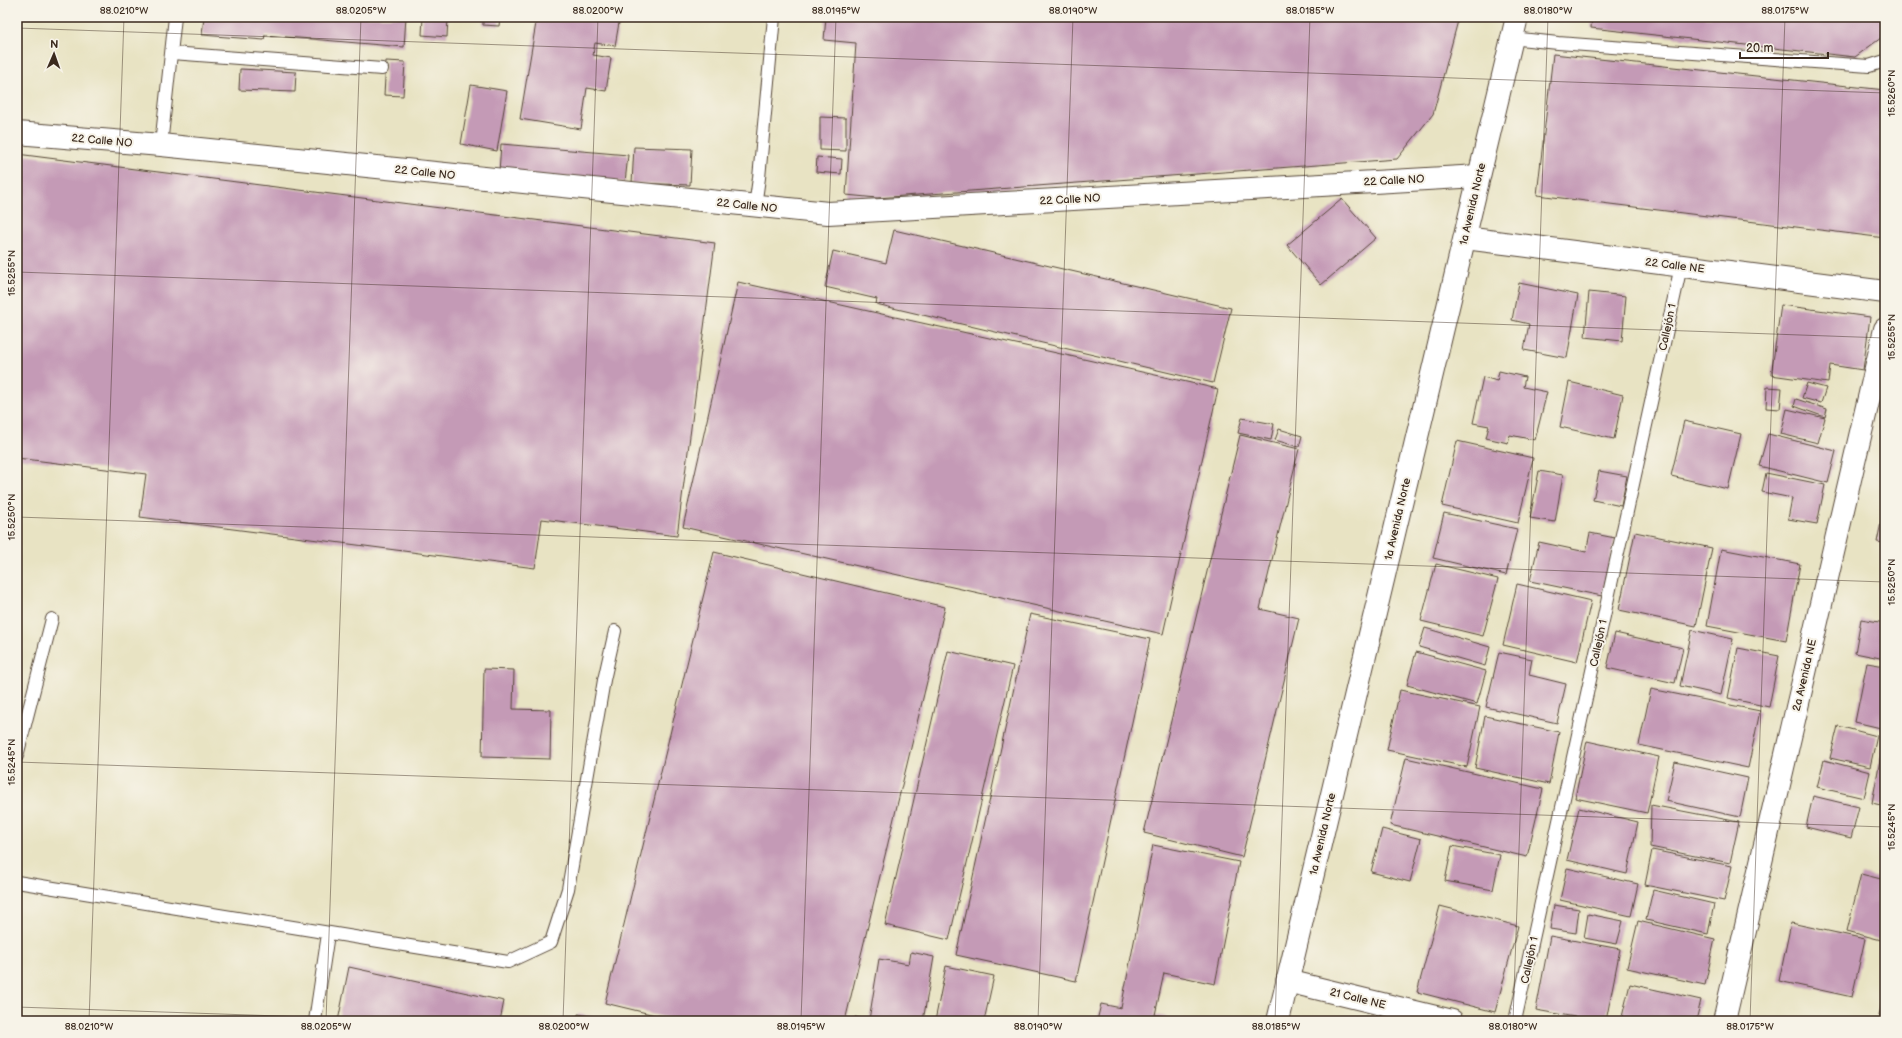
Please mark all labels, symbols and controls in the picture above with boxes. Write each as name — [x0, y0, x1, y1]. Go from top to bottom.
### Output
text: 88.0210°W — [100, 5, 148, 17]
text: 88.0205°W — [336, 5, 386, 17]
text: 88.0200°W — [573, 5, 623, 17]
text: 88.0195°W — [812, 5, 860, 17]
text: 88.0190°W — [1049, 5, 1097, 17]
text: 88.0185°W — [1286, 5, 1334, 17]
text: 88.0180°W — [1524, 5, 1572, 17]
text: 88.0175°W — [1761, 5, 1809, 17]
north arrow — [34, 34, 74, 74]
scale bar — [1740, 34, 1828, 60]
text: N — [50, 38, 59, 51]
text: 20 m — [1746, 41, 1773, 56]
text: 15.5260°N — [1886, 69, 1898, 117]
street label: 22 Calle NO — [71, 131, 133, 150]
street label: 1a Avenida Norte — [1457, 161, 1488, 247]
street label: 22 Calle NO — [394, 163, 456, 182]
street label: 22 Calle NO — [1363, 172, 1425, 189]
street label: 22 Calle NO — [1039, 191, 1101, 208]
street label: 22 Calle NO — [716, 196, 778, 215]
text: 15.5255°N — [6, 250, 18, 296]
street label: 22 Calle NE — [1644, 255, 1705, 276]
street label: Callejón 1 — [1656, 302, 1679, 352]
text: 15.5255°N — [1886, 314, 1898, 360]
street label: 1a Avenida Norte — [1382, 476, 1413, 562]
text: 15.5250°N — [6, 494, 18, 540]
text: 15.5250°N — [1886, 559, 1898, 605]
street label: Callejón 1 — [1587, 618, 1610, 668]
street label: 2a Avenida NE — [1790, 638, 1819, 712]
text: 15.5245°N — [6, 739, 18, 785]
street label: 1a Avenida Norte — [1307, 791, 1338, 877]
text: 15.5245°N — [1886, 804, 1898, 850]
street label: Callejón 1 — [1518, 935, 1541, 985]
street label: 21 Calle NE — [1328, 985, 1387, 1012]
text: 88.0210°W — [65, 1021, 113, 1033]
text: 88.0205°W — [301, 1021, 351, 1033]
text: 88.0200°W — [539, 1021, 589, 1033]
text: 88.0195°W — [777, 1021, 825, 1033]
text: 88.0190°W — [1014, 1021, 1062, 1033]
text: 88.0185°W — [1252, 1021, 1300, 1033]
text: 88.0180°W — [1489, 1021, 1537, 1033]
text: 88.0175°W — [1726, 1021, 1774, 1033]

